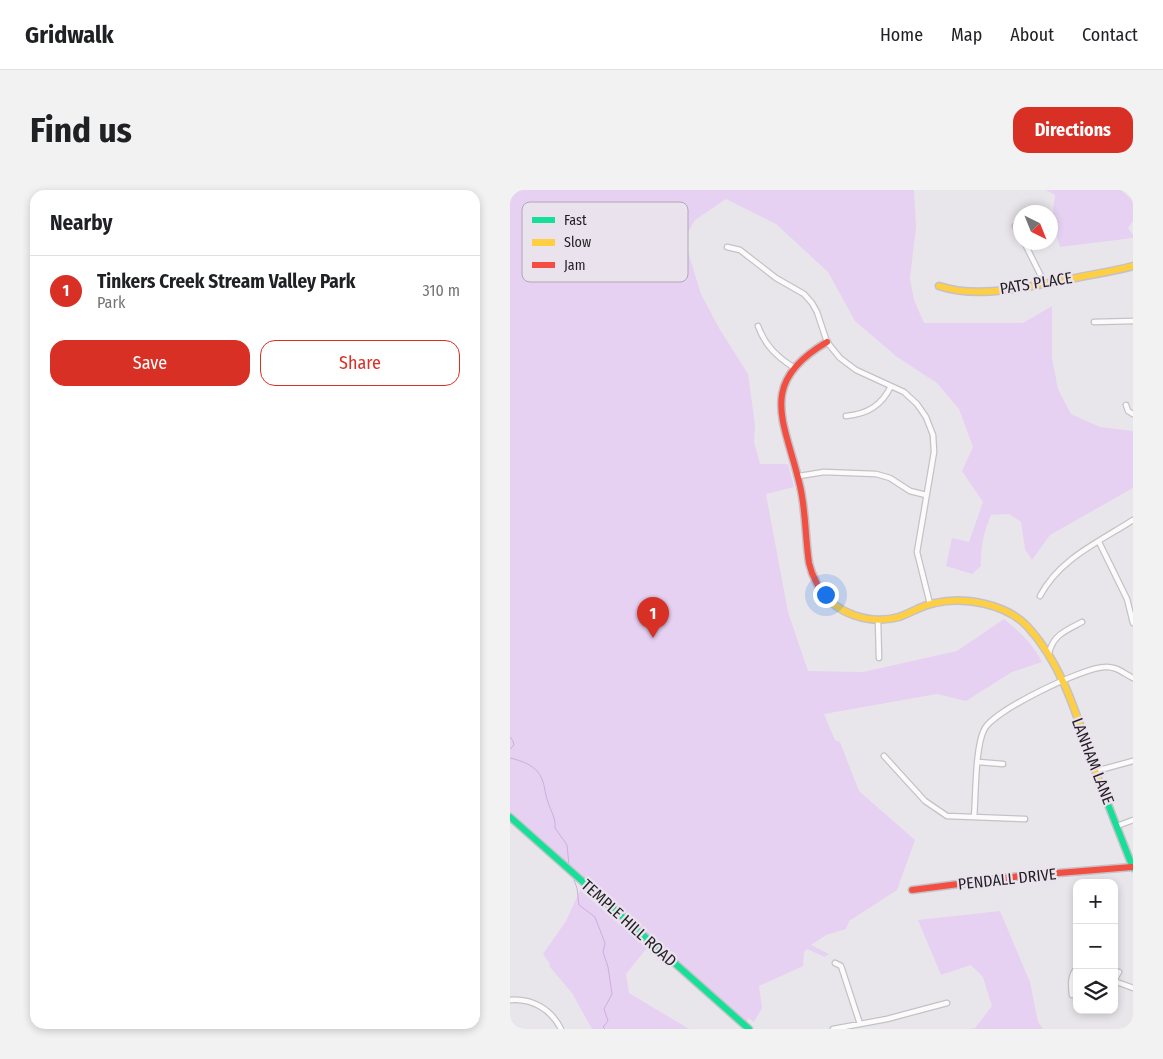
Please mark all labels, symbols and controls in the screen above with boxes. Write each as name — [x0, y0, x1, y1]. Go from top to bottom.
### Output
text: Gridwalk — [25, 21, 114, 49]
text: Home — [880, 24, 923, 46]
text: Map — [951, 24, 982, 46]
text: About — [1010, 24, 1054, 46]
text: Contact — [1082, 24, 1138, 46]
button: Directions — [1013, 107, 1133, 153]
text: Find us — [30, 109, 132, 151]
legend — [522, 202, 688, 282]
north arrow — [1013, 205, 1058, 250]
text: Nearby — [50, 210, 112, 236]
text: Fast — [564, 212, 587, 229]
text: Slow — [564, 234, 591, 251]
text: Jam — [564, 257, 585, 274]
street label: PATS PLACE — [998, 268, 1074, 298]
text: Tinkers Creek Stream Valley Park — [97, 270, 355, 293]
text: 1 — [63, 281, 69, 300]
text: 310 m — [423, 281, 460, 300]
text: Park — [97, 293, 125, 312]
button: Save — [50, 340, 250, 386]
button: Share — [260, 340, 460, 386]
your location — [813, 582, 839, 608]
pin: 1 — [637, 597, 669, 638]
street label: LANHAM LANE — [1068, 715, 1118, 807]
street label: PENDALL DRIVE — [957, 864, 1057, 894]
street label: TEMPLE HILL ROAD — [578, 875, 680, 971]
map controls — [1073, 879, 1118, 1014]
button: + — [1073, 879, 1118, 924]
button: − — [1073, 924, 1118, 969]
button: layers — [1073, 969, 1118, 1014]

